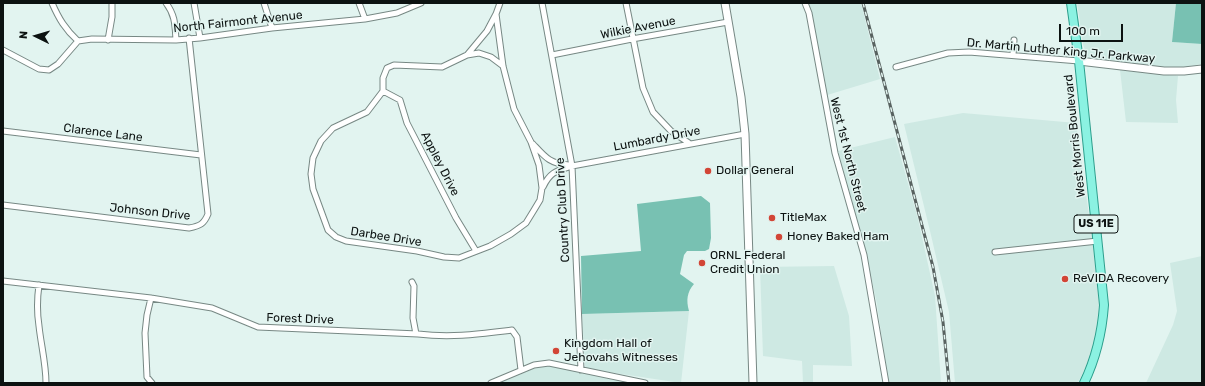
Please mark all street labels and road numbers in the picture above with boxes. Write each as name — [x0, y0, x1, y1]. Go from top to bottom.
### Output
street label: North Fairmont Avenue — [173, 8, 303, 36]
street label: Wilkie Avenue — [599, 14, 677, 42]
street label: Dr. Martin Luther King Jr. Parkway — [966, 36, 1156, 66]
street label: West Morris Boulevard — [1061, 74, 1089, 198]
street label: West 1st North Street — [827, 96, 869, 214]
street label: Clarence Lane — [63, 121, 143, 145]
street label: Lumbardy Drive — [612, 124, 702, 154]
street label: Appley Drive — [418, 129, 462, 199]
street label: Country Club Drive — [553, 157, 573, 263]
street label: Johnson Drive — [109, 201, 191, 223]
road number: US 11E — [1074, 215, 1118, 233]
street label: Darbee Drive — [349, 224, 423, 250]
street label: Forest Drive — [266, 311, 334, 327]

